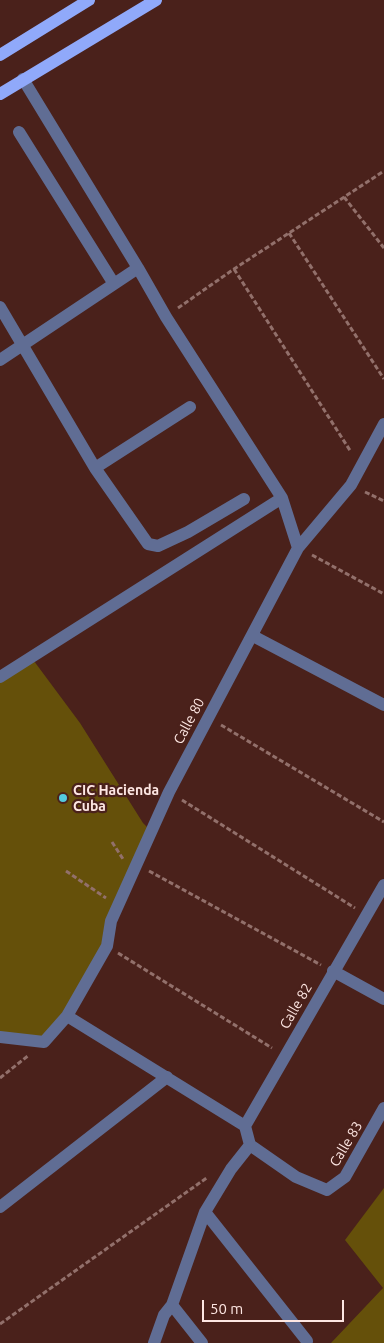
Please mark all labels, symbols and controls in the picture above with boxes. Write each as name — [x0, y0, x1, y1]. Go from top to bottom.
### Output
street label: Calle 80 — [170, 695, 208, 747]
place label: CIC Hacienda Cuba — [73, 782, 159, 814]
marker: CIC Hacienda Cuba — [57, 792, 69, 804]
street label: Calle 82 — [276, 980, 316, 1032]
street label: Calle 83 — [326, 1118, 366, 1170]
scale bar — [204, 1290, 346, 1322]
text: 50 m — [210, 1300, 243, 1317]

